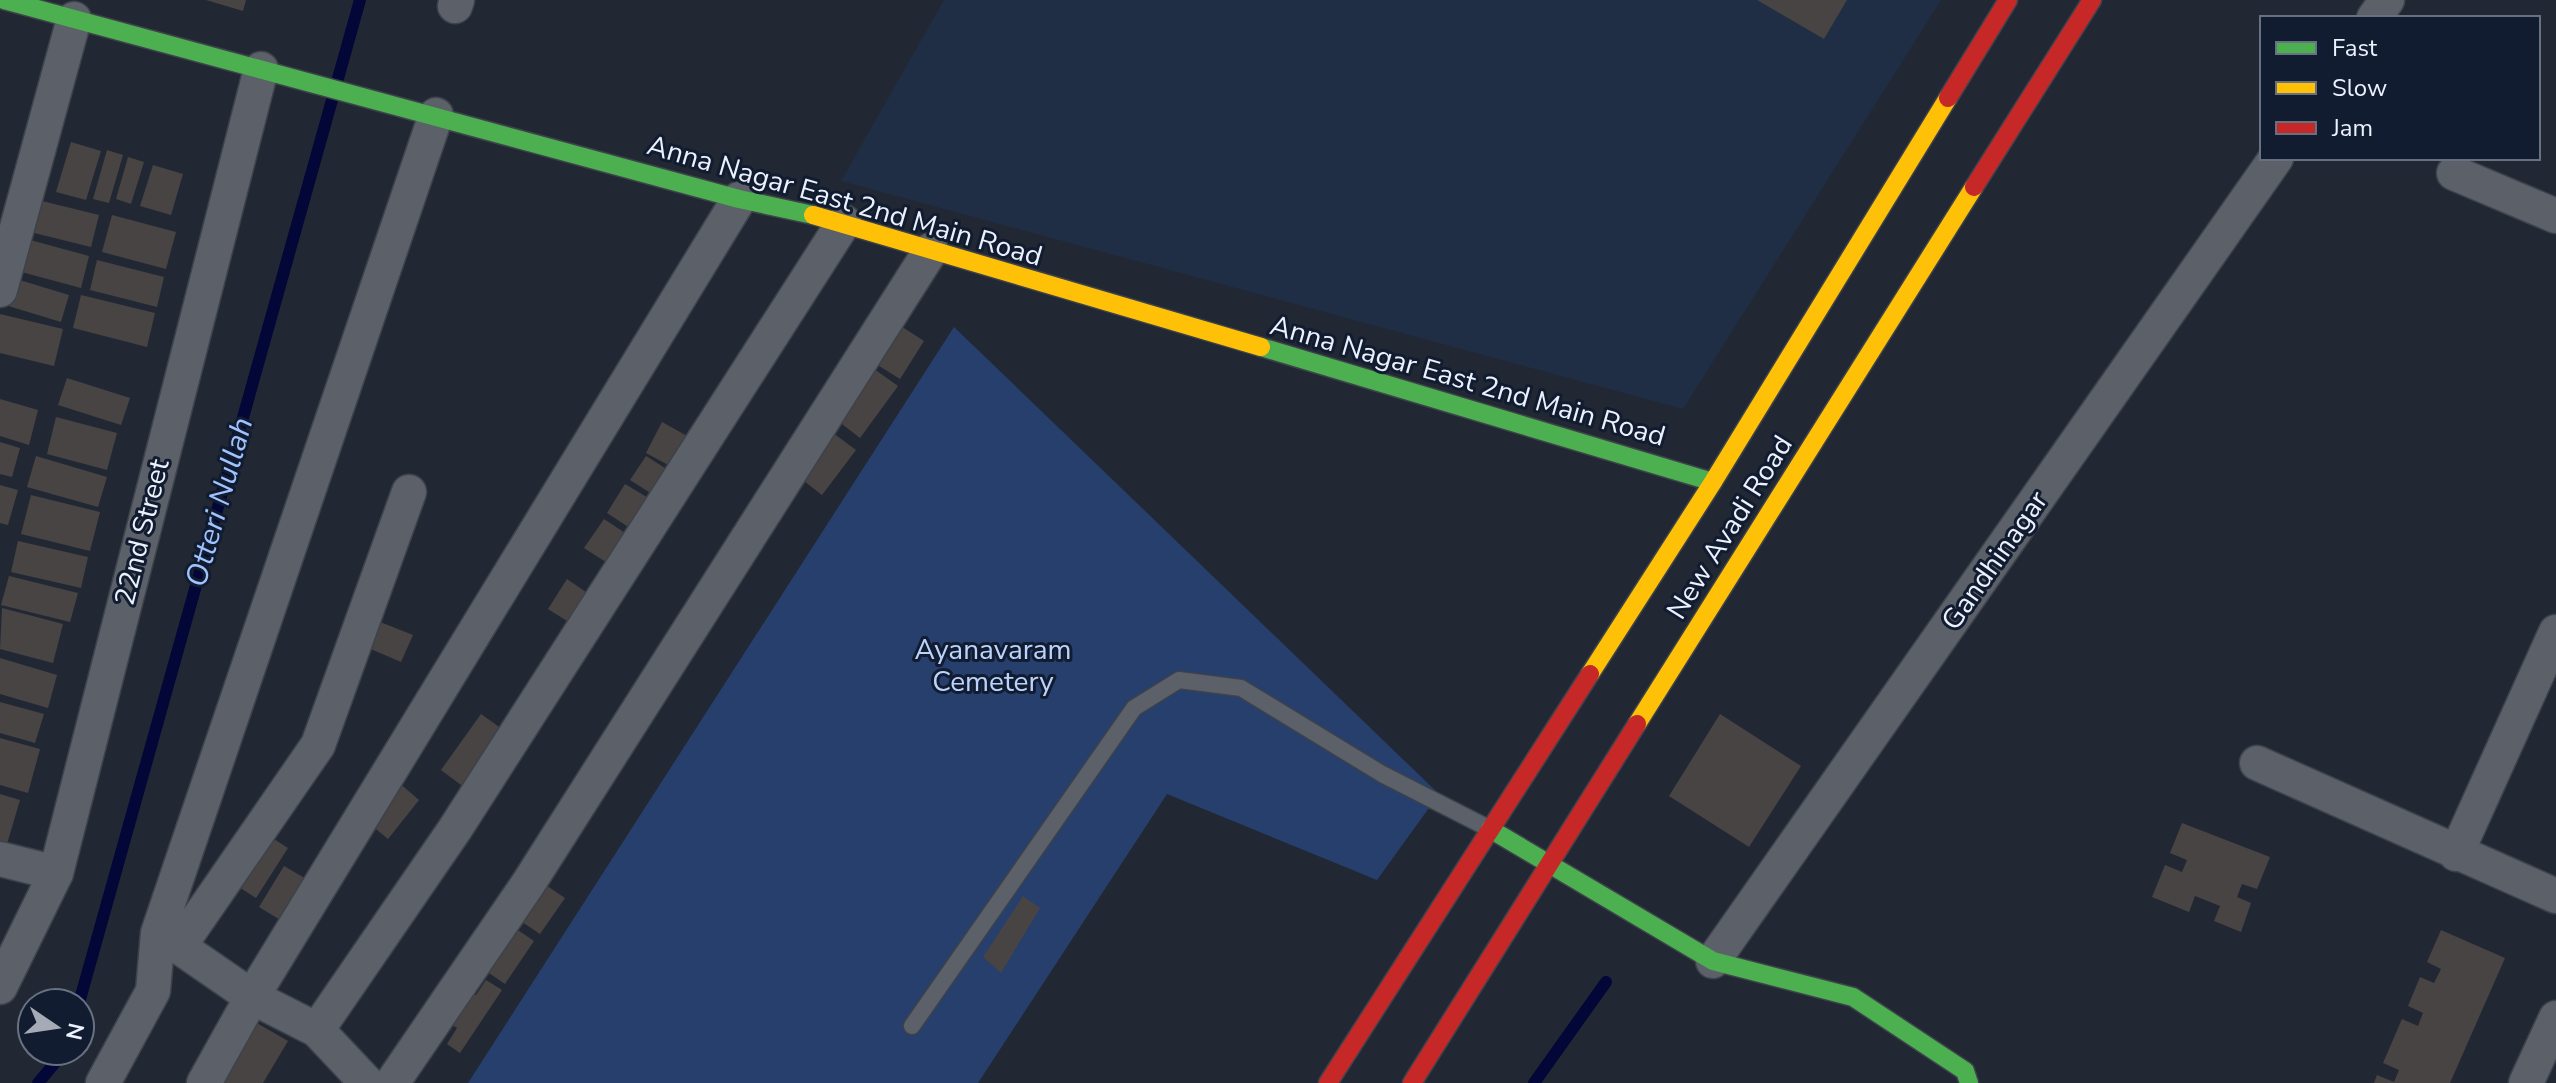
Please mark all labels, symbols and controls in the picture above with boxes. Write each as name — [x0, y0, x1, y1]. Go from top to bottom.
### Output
legend — [2260, 16, 2540, 160]
text: Fast — [2332, 32, 2378, 64]
text: Slow — [2332, 72, 2387, 104]
text: Jam — [2331, 112, 2373, 144]
street label: Anna Nagar East 2nd Main Road — [643, 126, 1047, 276]
street label: Anna Nagar East 2nd Main Road — [1266, 306, 1670, 456]
water label: Otteri Nullah — [176, 413, 263, 592]
street label: New Avadi Road — [1658, 428, 1802, 627]
street label: 22nd Street — [105, 455, 179, 609]
street label: Gandhinagar — [1933, 483, 2057, 638]
park label: Ayanavaram Cemetery — [915, 631, 1071, 701]
north arrow — [16, 987, 96, 1067]
text: N — [58, 1020, 91, 1043]

